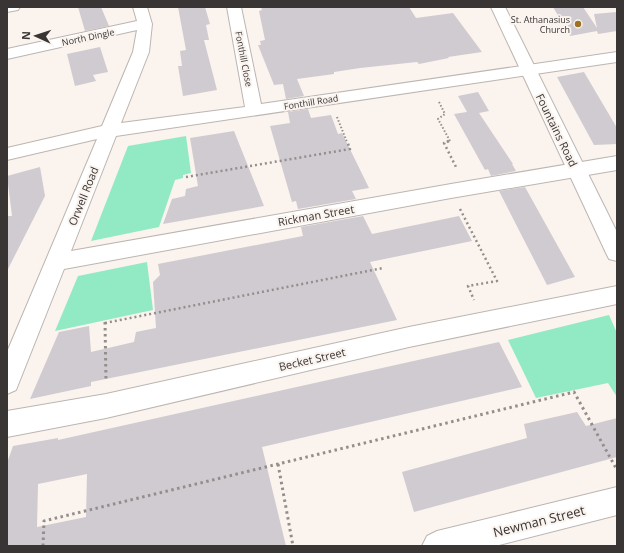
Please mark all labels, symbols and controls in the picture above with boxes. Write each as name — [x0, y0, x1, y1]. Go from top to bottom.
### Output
place label: St. Athanasius Church — [511, 13, 570, 36]
north arrow — [16, 16, 56, 56]
marker: St. Athanasius Church — [573, 19, 583, 29]
street label: North Dingle — [60, 25, 116, 49]
street label: Fonthill Close — [232, 30, 256, 88]
text: N — [18, 31, 33, 40]
street label: Fonthill Road — [283, 91, 339, 113]
street label: Fountains Road — [533, 91, 581, 169]
street label: Orwell Road — [64, 164, 102, 228]
street label: Rickman Street — [277, 201, 355, 229]
street label: Becket Street — [277, 344, 347, 374]
street label: Newman Street — [491, 501, 587, 541]

